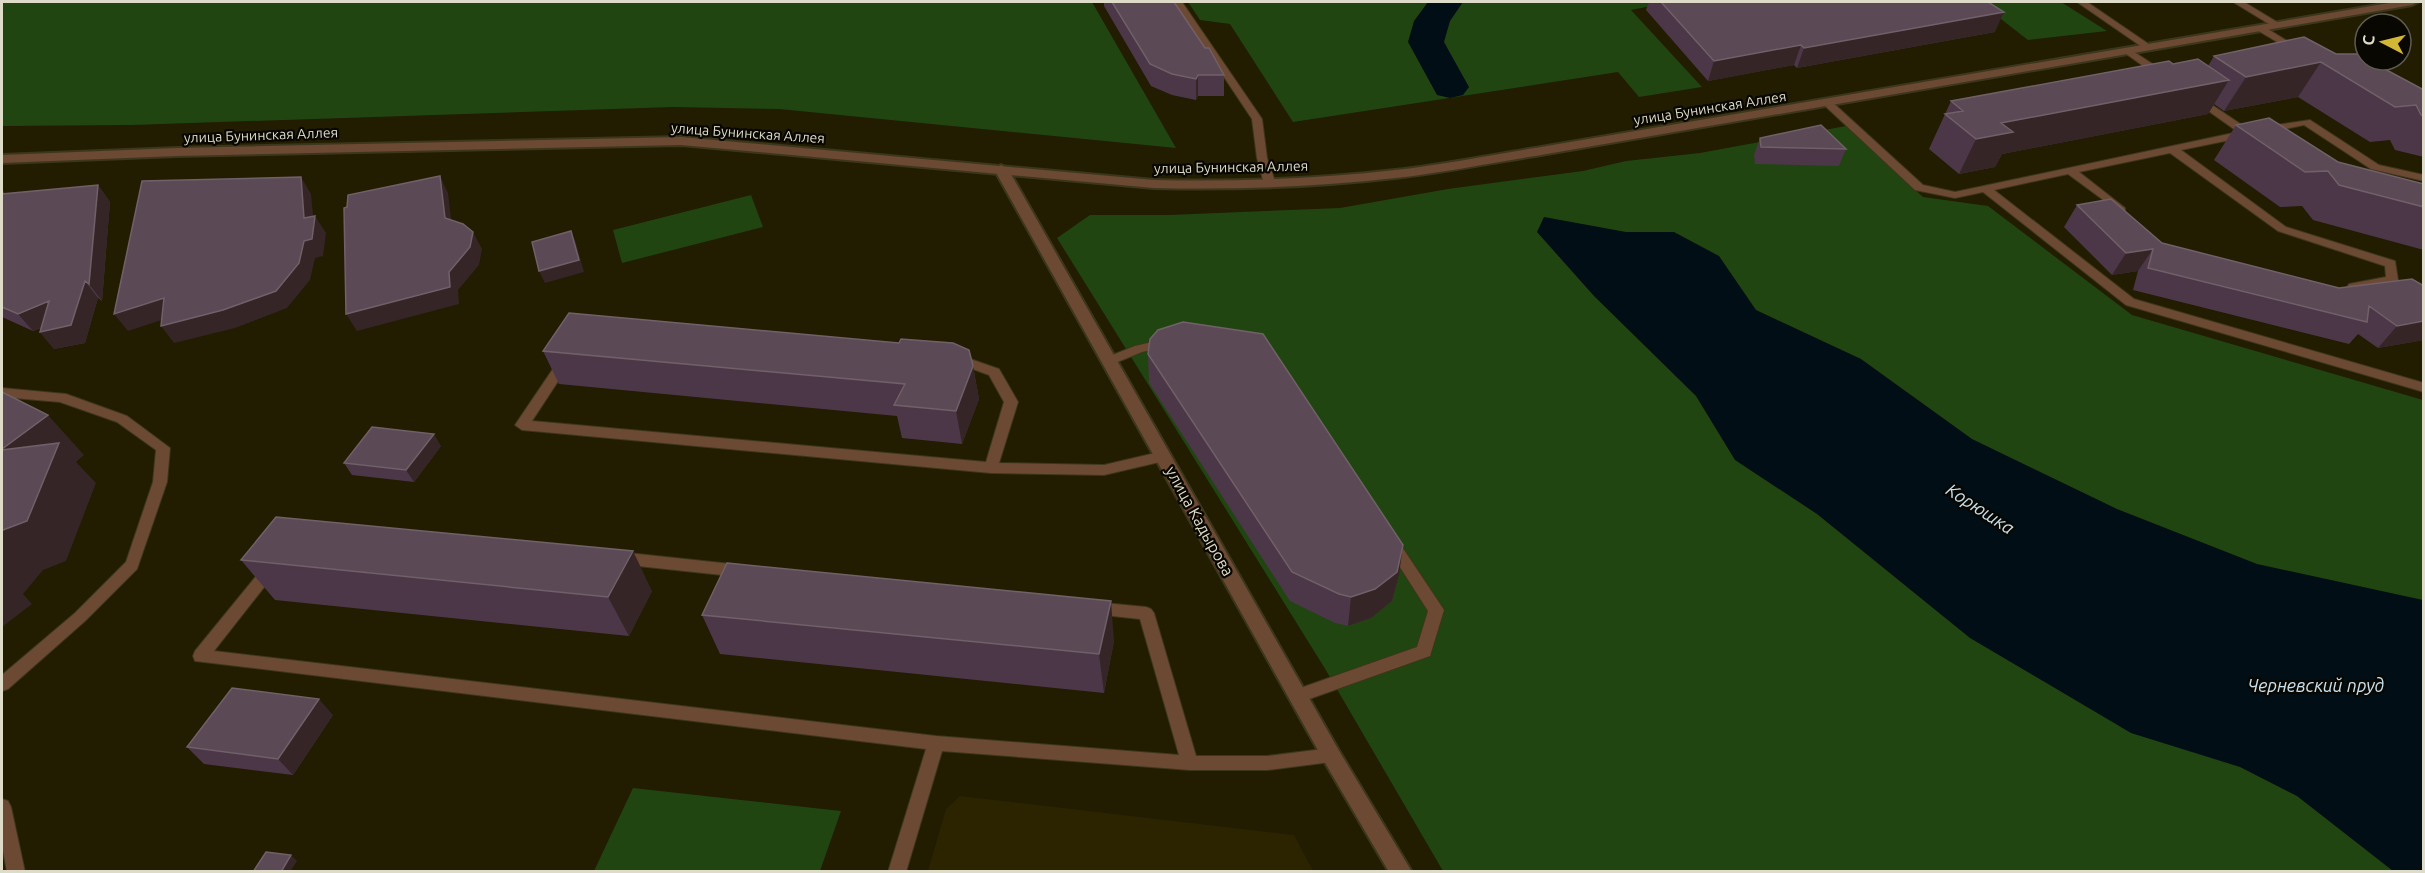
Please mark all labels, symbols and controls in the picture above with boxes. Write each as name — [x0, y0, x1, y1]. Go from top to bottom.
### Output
north arrow — [2353, 12, 2413, 72]
text: С — [2359, 34, 2378, 46]
street label: улица Бунинская Аллея — [1633, 88, 1787, 128]
street label: улица Бунинская Аллея — [671, 120, 825, 146]
street label: улица Бунинская Аллея — [184, 124, 338, 146]
street label: улица Бунинская Аллея — [1154, 158, 1308, 176]
street label: улица Кадырова — [1162, 463, 1238, 579]
water label: Корюшка — [1943, 479, 2019, 538]
water label: Черневский пруд — [2248, 675, 2384, 695]

